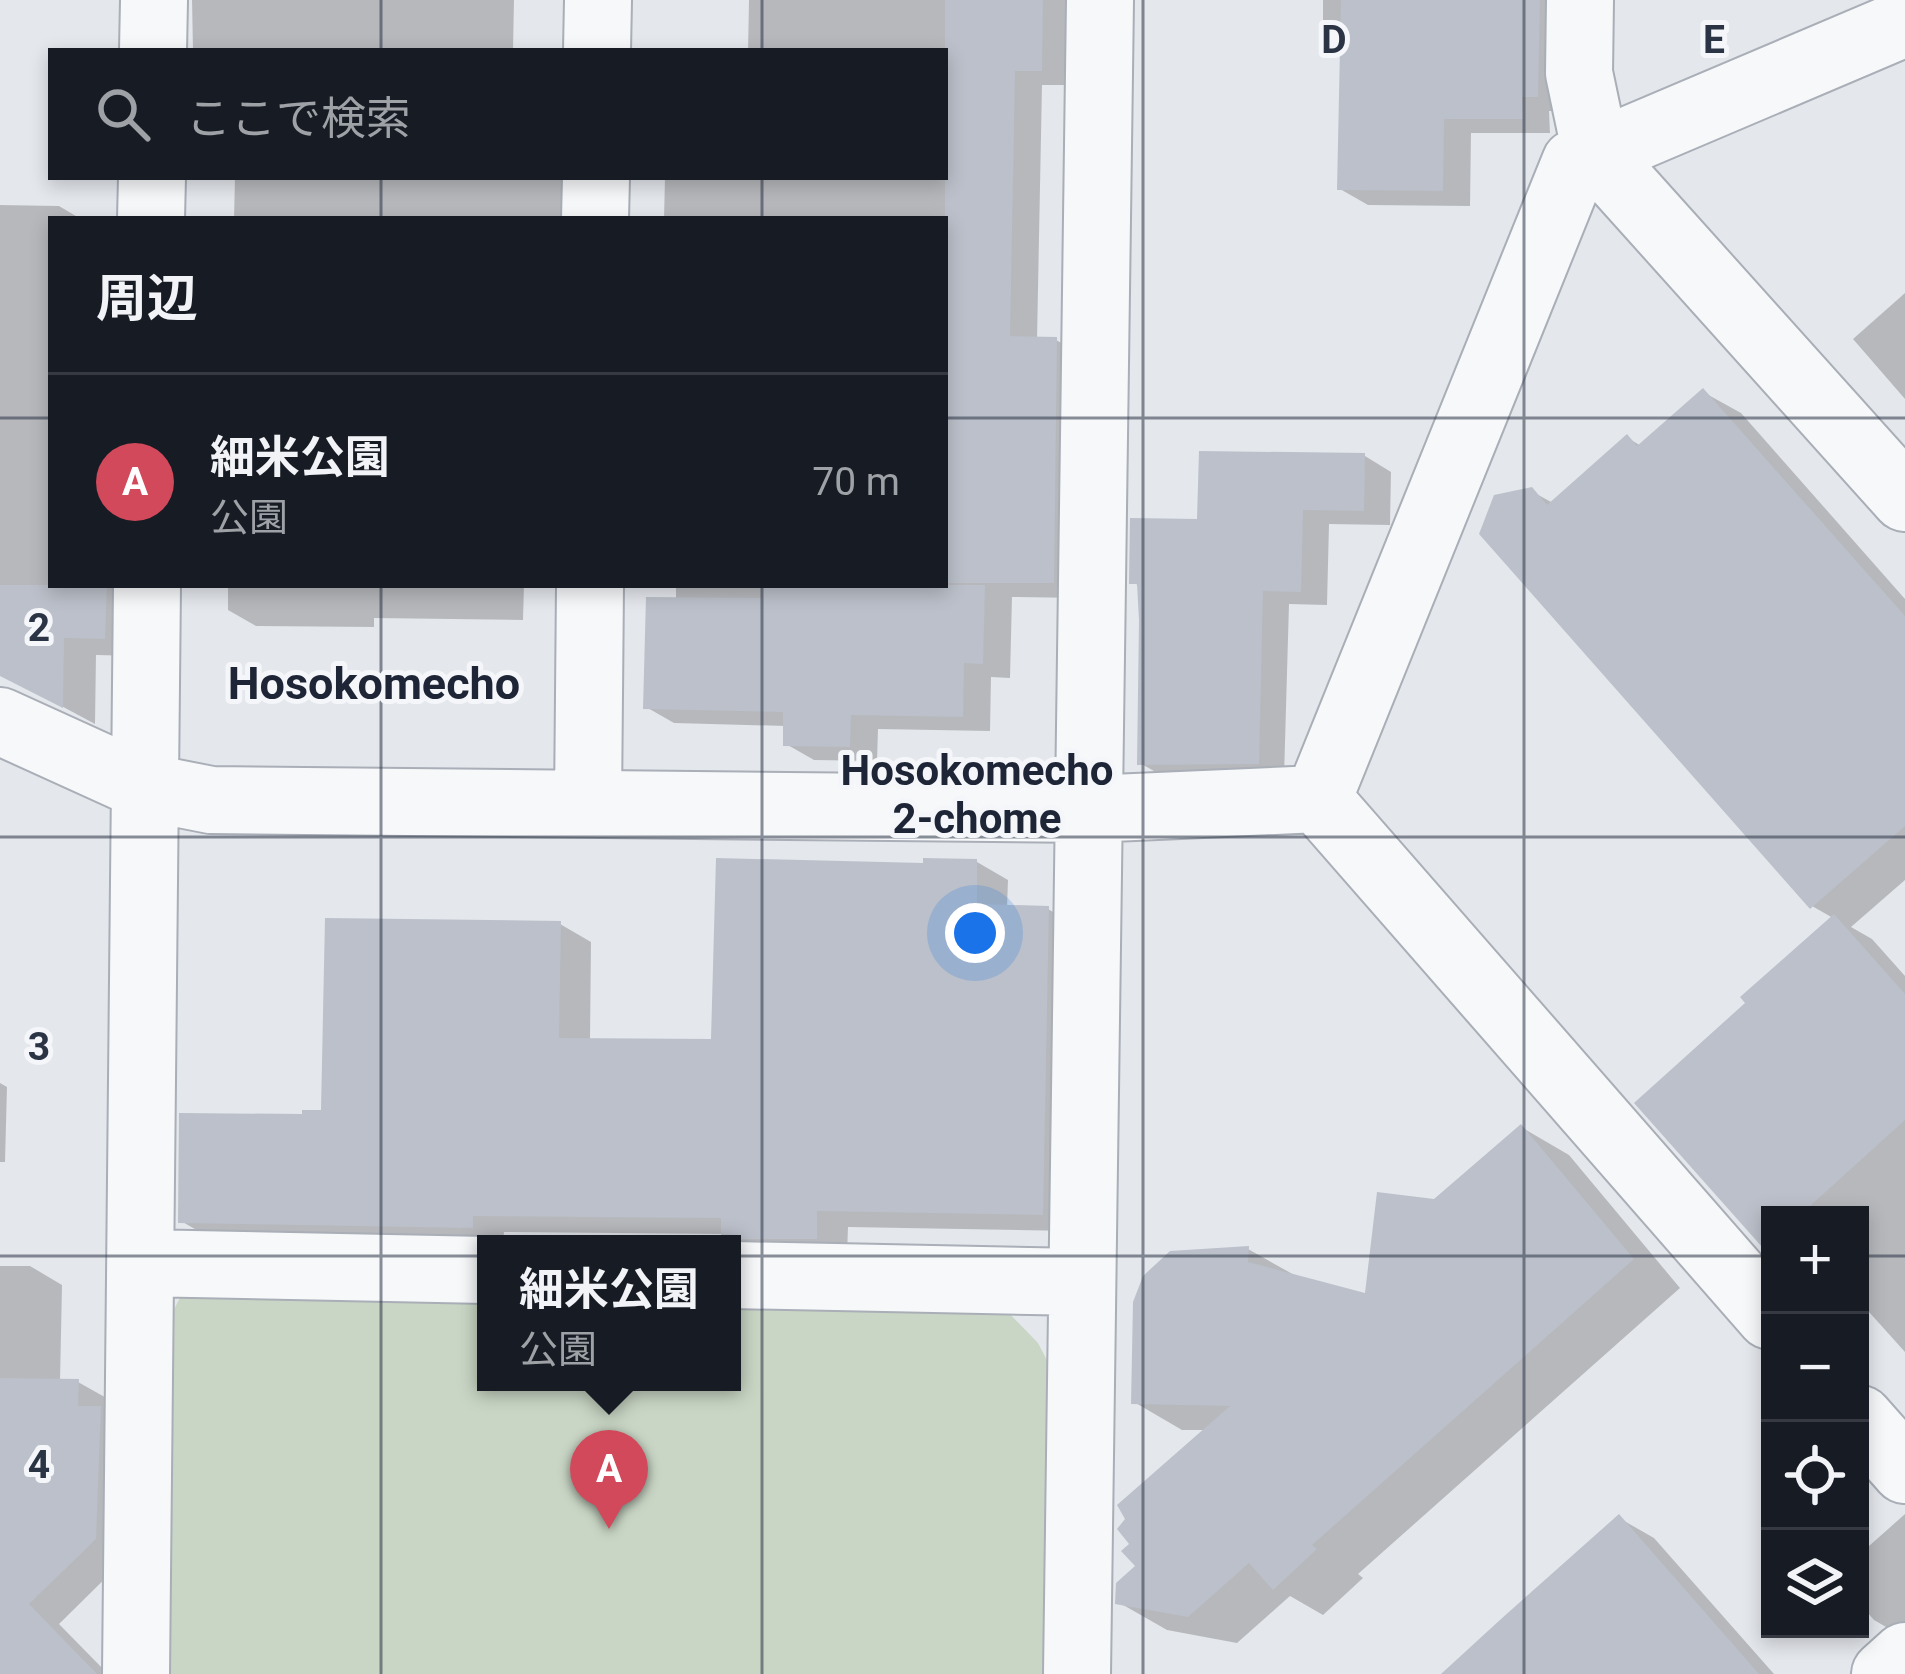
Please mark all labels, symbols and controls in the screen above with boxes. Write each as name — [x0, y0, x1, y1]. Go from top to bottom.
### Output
text: D — [1321, 17, 1347, 63]
text: E — [1703, 17, 1725, 63]
search box — [48, 48, 948, 180]
icon: search — [90, 81, 156, 147]
text: ここで検索 — [186, 92, 411, 145]
text: 周辺 — [96, 269, 198, 328]
text: 細米公園 — [210, 431, 390, 484]
text: A — [122, 459, 148, 505]
text: 70 m — [812, 459, 900, 505]
text: 公園 — [210, 495, 288, 541]
text: 2 — [28, 605, 50, 651]
district label: Hosokomecho — [228, 657, 520, 710]
district label: Hosokomecho 2-chome — [841, 746, 1113, 843]
your location — [945, 903, 1005, 963]
text: 3 — [28, 1024, 50, 1070]
map controls — [1761, 1206, 1869, 1638]
button: + — [1761, 1206, 1869, 1314]
popup — [477, 1235, 741, 1391]
text: 細米公園 — [519, 1263, 699, 1316]
button: − — [1761, 1314, 1869, 1422]
text: 公園 — [519, 1327, 597, 1373]
button: locate — [1761, 1422, 1869, 1530]
pin: A — [570, 1430, 648, 1529]
text: 4 — [28, 1442, 50, 1488]
button: layers — [1761, 1530, 1869, 1638]

